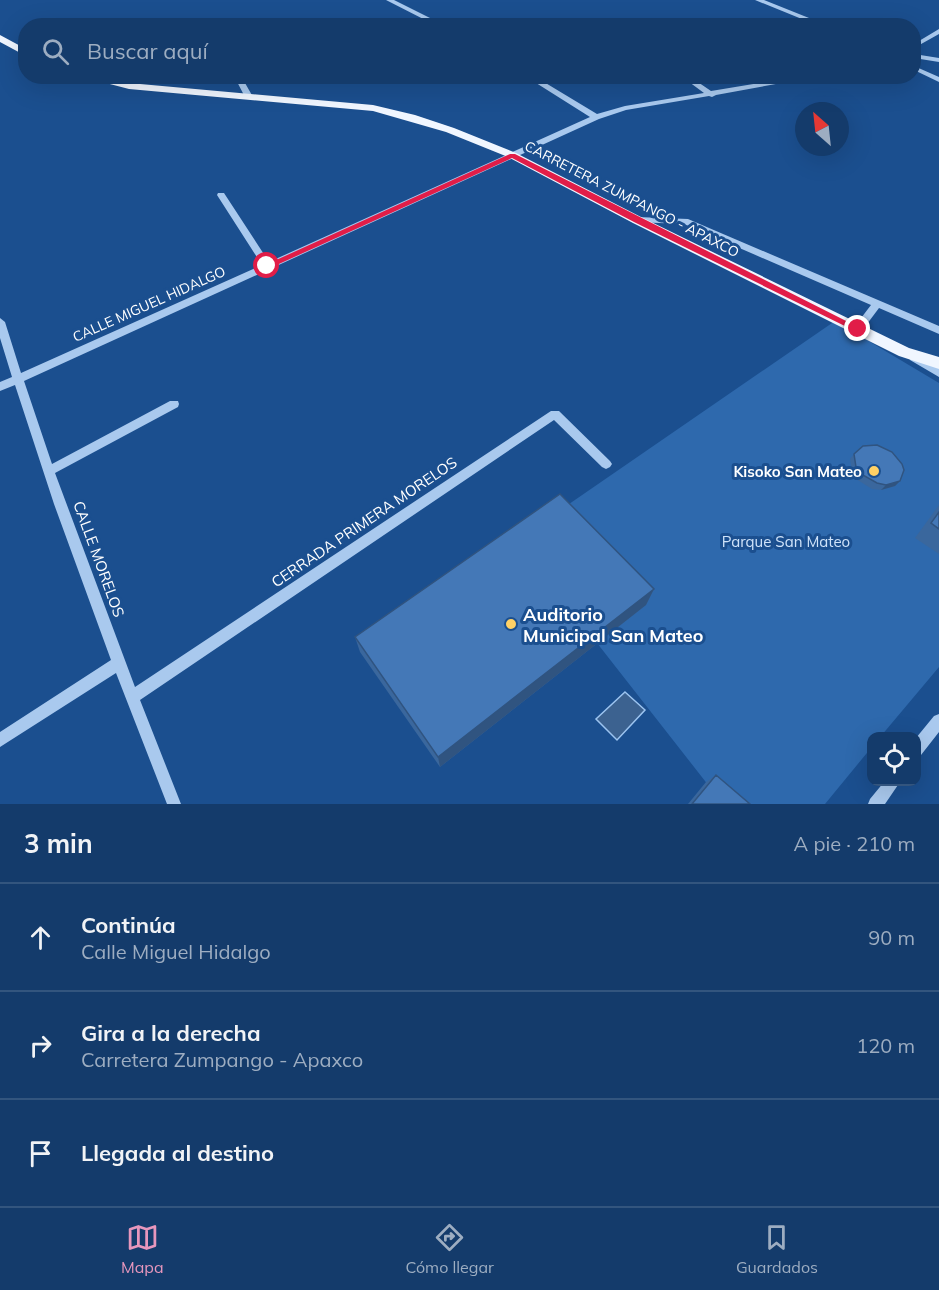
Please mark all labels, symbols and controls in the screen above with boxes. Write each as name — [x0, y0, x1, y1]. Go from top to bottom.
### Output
search box — [18, 18, 921, 84]
icon: search — [39, 35, 72, 68]
text: Buscar aquí — [87, 37, 208, 65]
north arrow — [795, 102, 849, 156]
street label: CARRETERA ZUMPANGO - APAXCO — [522, 137, 742, 261]
route start — [253, 252, 279, 278]
street label: CALLE MIGUEL HIDALGO — [70, 262, 228, 346]
route end — [844, 315, 870, 341]
street label: CERRADA PRIMERA MORELOS — [268, 453, 460, 591]
place label: Kisoko San Mateo — [733, 462, 862, 481]
marker: Kisoko San Mateo — [867, 464, 881, 478]
street label: CALLE MORELOS — [69, 498, 129, 620]
park label: Parque San Mateo — [722, 532, 850, 551]
place label: Auditorio Municipal San Mateo — [523, 603, 703, 647]
marker: Auditorio Municipal San Mateo — [504, 617, 518, 631]
map controls — [867, 732, 921, 786]
button: locate — [867, 732, 921, 786]
text: 3 min — [24, 827, 93, 860]
text: A pie · 210 m — [794, 831, 915, 856]
text: Continúa — [81, 911, 176, 939]
icon: ahead — [24, 921, 57, 954]
text: 90 m — [868, 925, 915, 950]
text: Calle Miguel Hidalgo — [81, 939, 271, 964]
text: Gira a la derecha — [81, 1019, 261, 1047]
icon: right — [24, 1029, 57, 1062]
text: 120 m — [856, 1033, 915, 1058]
text: Carretera Zumpango - Apaxco — [81, 1047, 363, 1072]
icon: arrive — [24, 1137, 57, 1170]
text: Llegada al destino — [81, 1139, 274, 1167]
tab: Mapa — [121, 1221, 164, 1277]
tab: Cómo llegar — [406, 1221, 494, 1277]
tab: Guardados — [736, 1221, 818, 1277]

